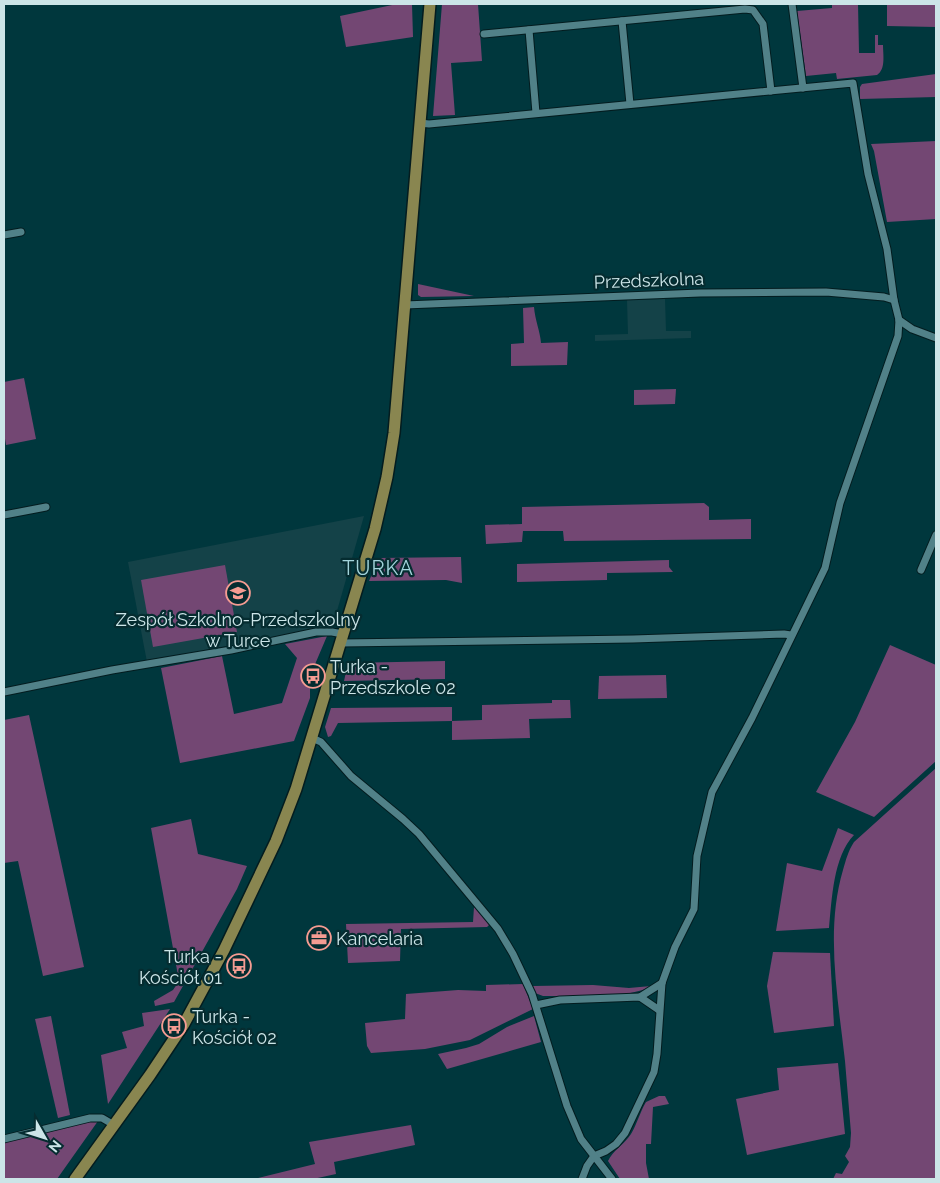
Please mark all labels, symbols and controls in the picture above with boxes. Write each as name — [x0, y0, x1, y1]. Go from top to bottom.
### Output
street label: Przedszkolna — [593, 268, 705, 292]
district label: TURKA — [342, 556, 414, 580]
school or university icon: Zespół Szkolno-Przedszkolny w Turce — [225, 580, 251, 606]
place label: Zespół Szkolno-Przedszkolny w Turce — [116, 609, 361, 651]
place label: Turka - Przedszkole 02 — [330, 656, 456, 698]
bus stop icon: Turka - Przedszkole 02 — [300, 663, 326, 689]
office icon: Kancelaria — [306, 925, 332, 951]
place label: Kancelaria — [336, 928, 423, 949]
place label: Turka - Kościół 01 — [139, 946, 222, 988]
bus stop icon: Turka - Kościół 01 — [226, 953, 252, 979]
place label: Turka - Kościół 02 — [192, 1006, 277, 1048]
bus stop icon: Turka - Kościół 02 — [161, 1013, 187, 1039]
north arrow — [20, 1113, 70, 1163]
text: N — [46, 1137, 65, 1155]

